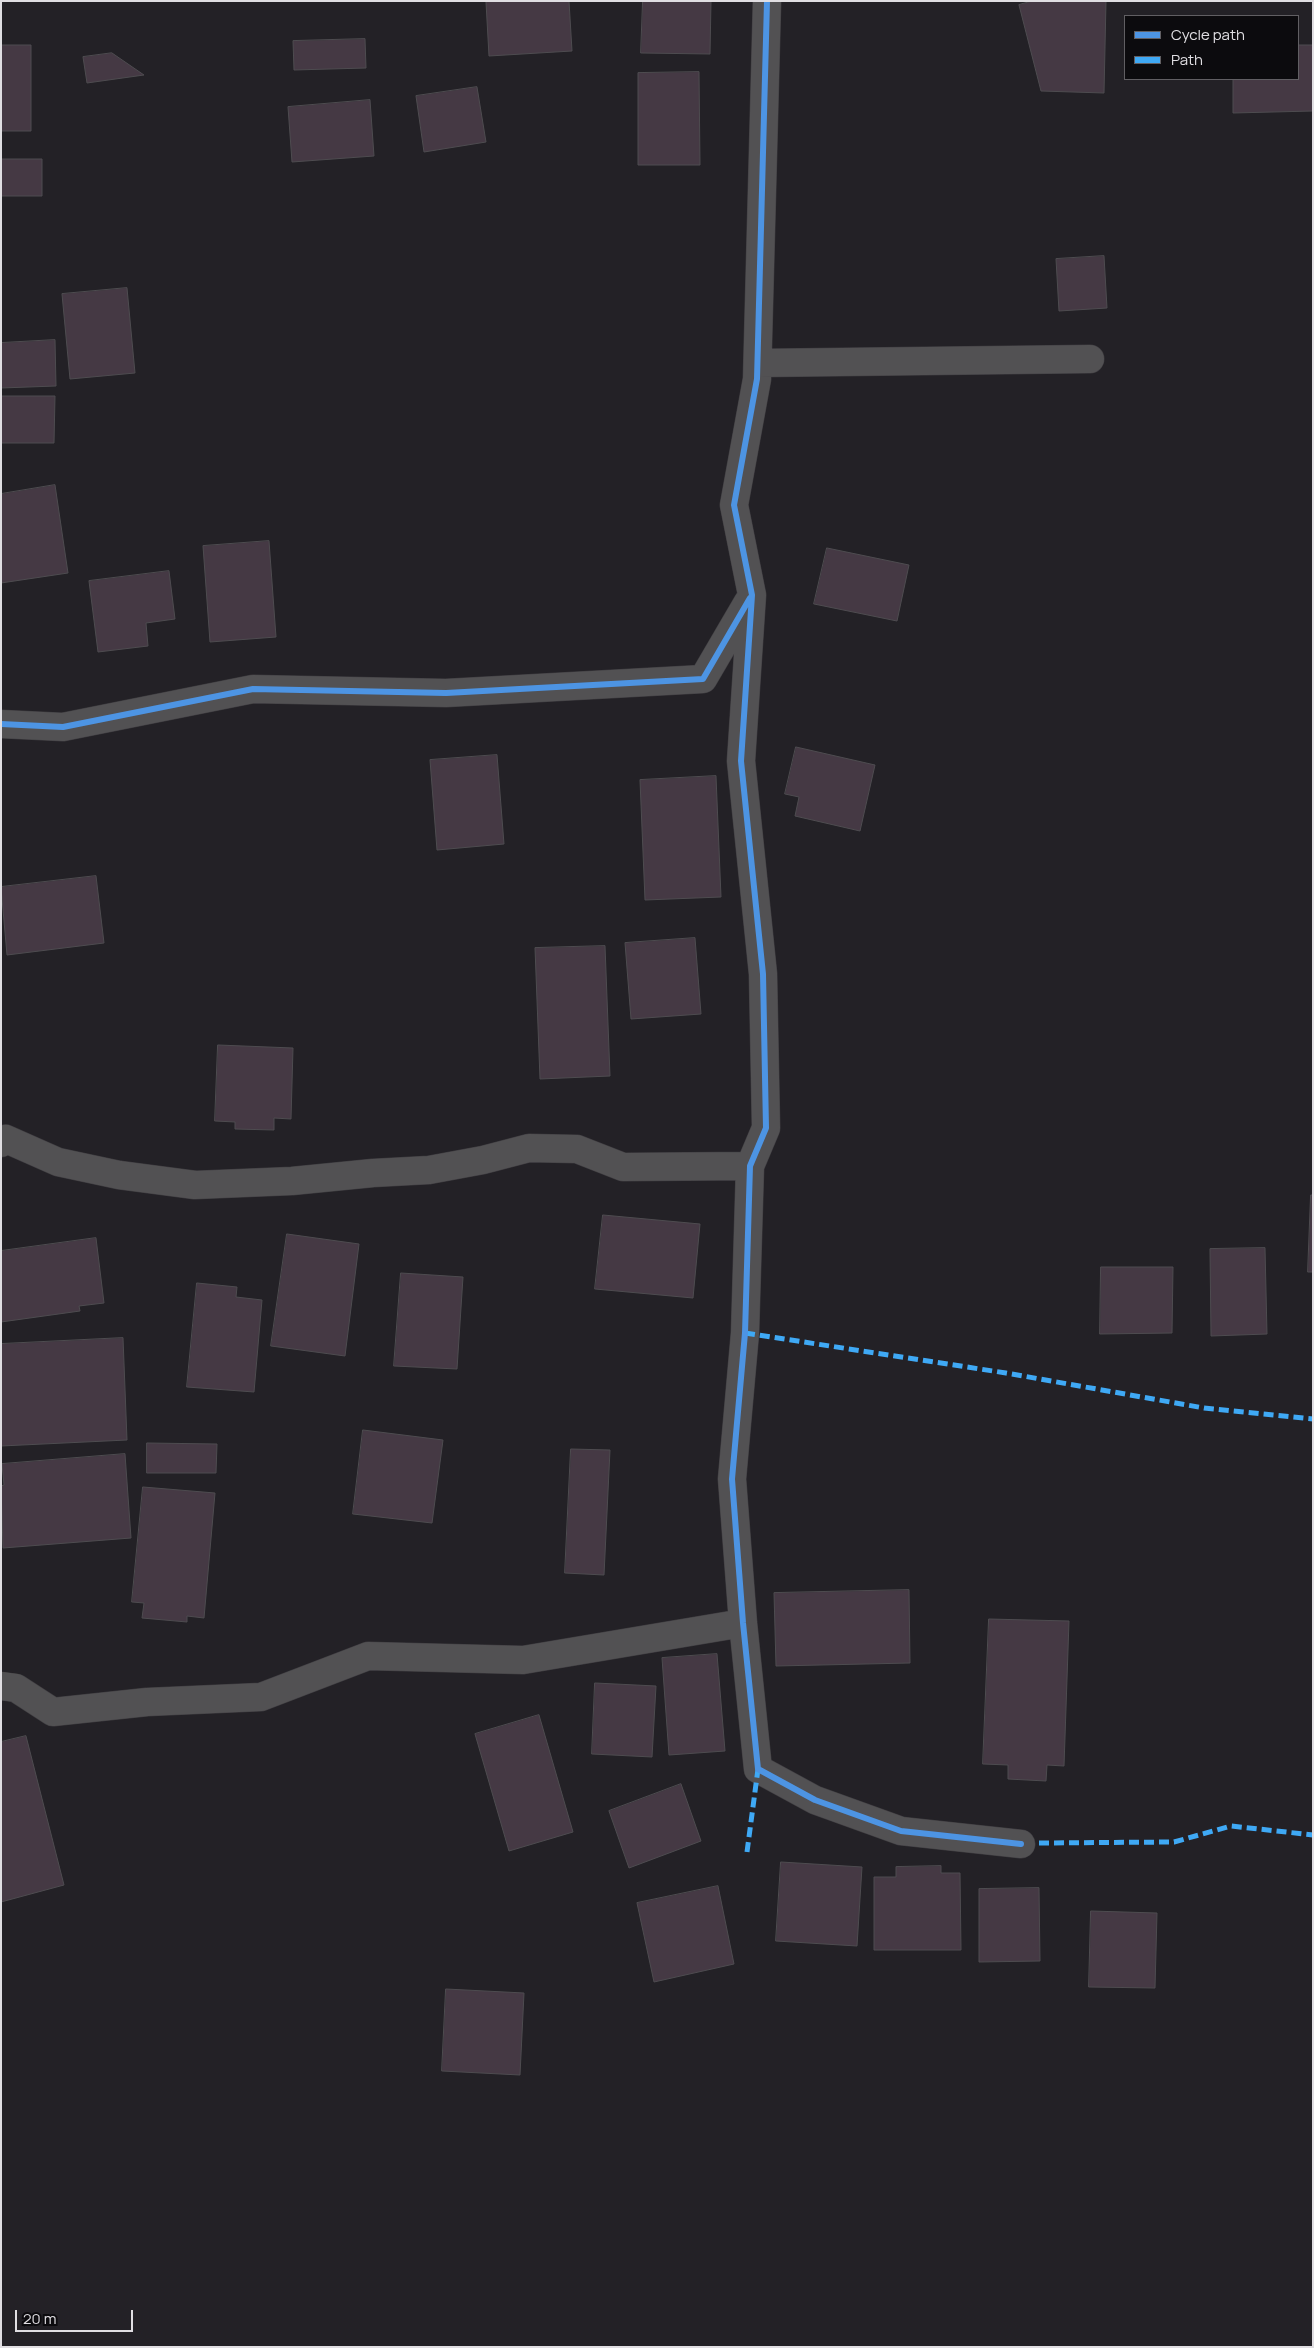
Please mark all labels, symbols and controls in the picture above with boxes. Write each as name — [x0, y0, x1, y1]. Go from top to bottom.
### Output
legend — [1124, 15, 1299, 80]
text: Cycle path — [1171, 24, 1245, 45]
text: Path — [1171, 49, 1203, 70]
scale bar — [18, 2300, 135, 2332]
text: 20 m — [23, 2308, 56, 2329]

